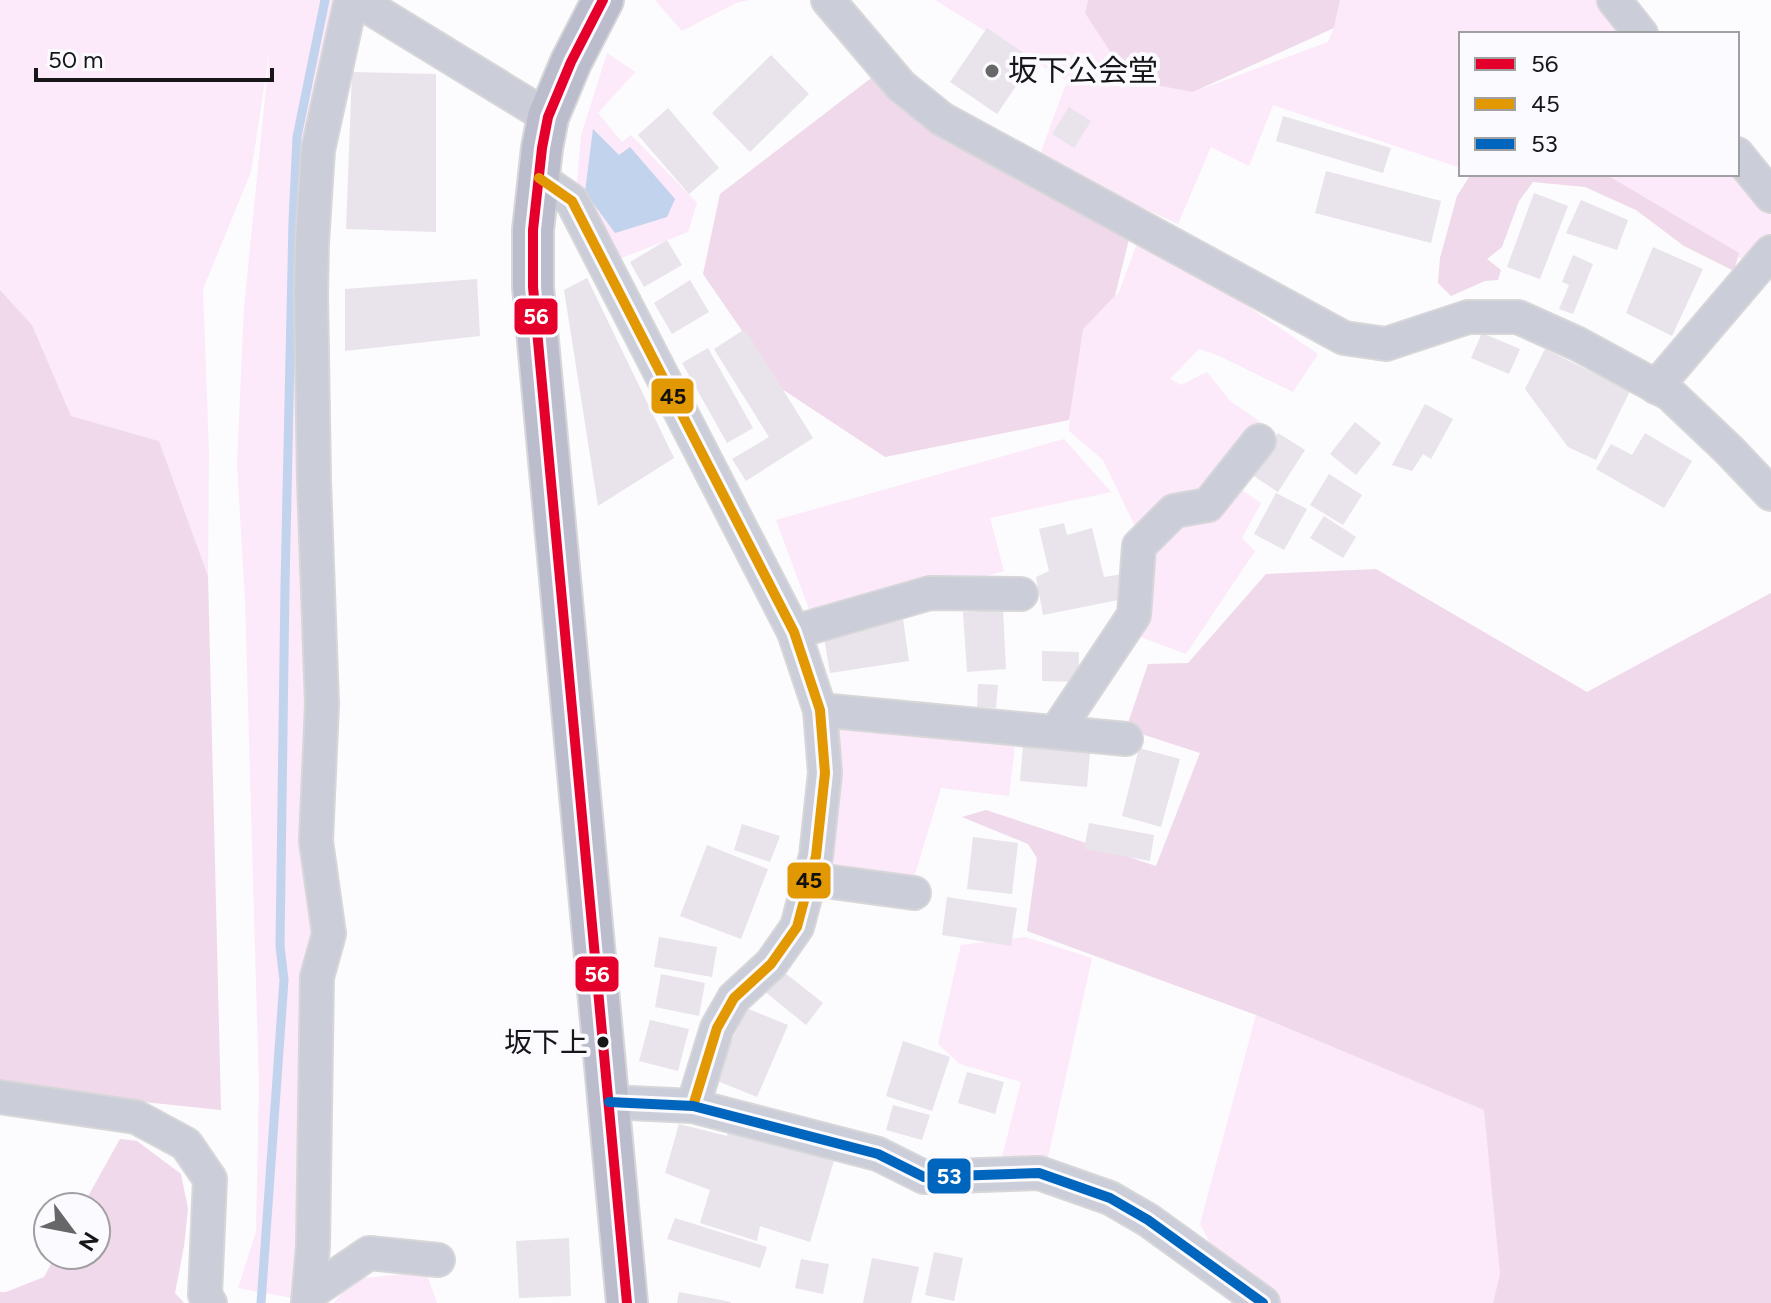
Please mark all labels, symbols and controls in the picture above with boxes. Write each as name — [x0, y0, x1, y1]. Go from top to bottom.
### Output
scale bar — [36, 32, 272, 82]
legend — [1459, 32, 1739, 176]
text: 50 m — [48, 45, 104, 74]
text: 56 — [1531, 49, 1558, 78]
place label: 坂下公会堂 — [1008, 52, 1158, 89]
marker: 坂下公会堂 — [983, 62, 1001, 80]
text: 45 — [1531, 89, 1560, 118]
text: 53 — [1531, 129, 1558, 158]
line badge: 56 — [513, 297, 559, 336]
text: 56 — [523, 303, 549, 330]
line badge: 45 — [650, 377, 695, 415]
text: 45 — [660, 383, 686, 410]
line badge: 45 — [786, 861, 832, 900]
text: 45 — [796, 867, 822, 894]
line badge: 56 — [574, 955, 620, 993]
text: 56 — [584, 961, 610, 988]
place label: 坂下上 — [504, 1025, 588, 1059]
marker: 坂下上 — [595, 1034, 611, 1050]
line badge: 53 — [926, 1157, 972, 1195]
text: 53 — [936, 1163, 962, 1190]
north arrow — [32, 1191, 112, 1271]
text: N — [73, 1227, 104, 1256]

